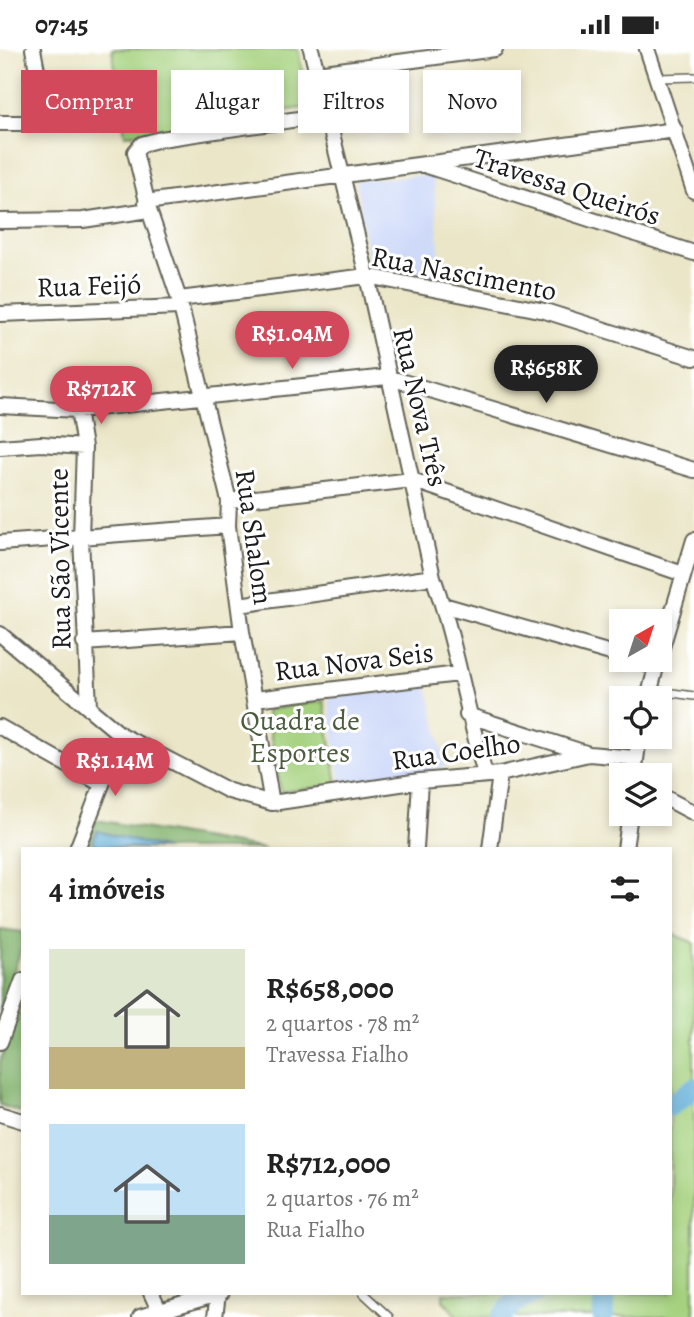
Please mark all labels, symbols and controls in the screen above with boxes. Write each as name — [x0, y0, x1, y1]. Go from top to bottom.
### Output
text: 07:45 — [35, 7, 89, 42]
chip: Comprar — [21, 70, 157, 133]
chip: Alugar — [171, 70, 284, 133]
chip: Filtros — [298, 70, 409, 133]
chip: Novo — [423, 70, 521, 133]
street label: Travessa Queirós — [469, 139, 665, 235]
street label: Rua Nascimento — [368, 237, 560, 311]
street label: Rua Feijó — [36, 265, 142, 307]
pin: R$1.04M — [227, 311, 357, 371]
text: R$1.04M — [251, 318, 333, 349]
street label: Rua Nova Três — [383, 324, 457, 490]
pin: R$658K — [489, 345, 603, 405]
text: R$658K — [510, 352, 582, 383]
pin: R$712K — [44, 367, 158, 426]
text: R$712K — [66, 373, 136, 404]
street label: Rua Shalom — [226, 467, 282, 607]
street label: Rua São Vicente — [39, 468, 81, 650]
north arrow — [609, 609, 672, 672]
map controls — [609, 609, 672, 826]
street label: Rua Nova Seis — [272, 633, 436, 691]
button: locate — [609, 686, 672, 749]
park label: Quadra de Esportes — [240, 702, 360, 772]
street label: Rua Coelho — [389, 724, 523, 780]
pin: R$1.14M — [50, 739, 180, 798]
text: R$1.14M — [76, 745, 154, 776]
button: layers — [609, 763, 672, 826]
text: 4 imóveis — [49, 869, 165, 909]
icon: filters — [606, 870, 644, 908]
text: R$658,000 — [266, 968, 394, 1008]
icon: home — [105, 977, 189, 1061]
text: 2 quartos · 78 m² — [266, 1008, 419, 1039]
text: Travessa Fialho — [266, 1039, 409, 1070]
text: R$712,000 — [266, 1143, 391, 1183]
icon: home — [105, 1152, 189, 1236]
text: 2 quartos · 76 m² — [266, 1183, 419, 1214]
text: Rua Fialho — [266, 1214, 365, 1245]

